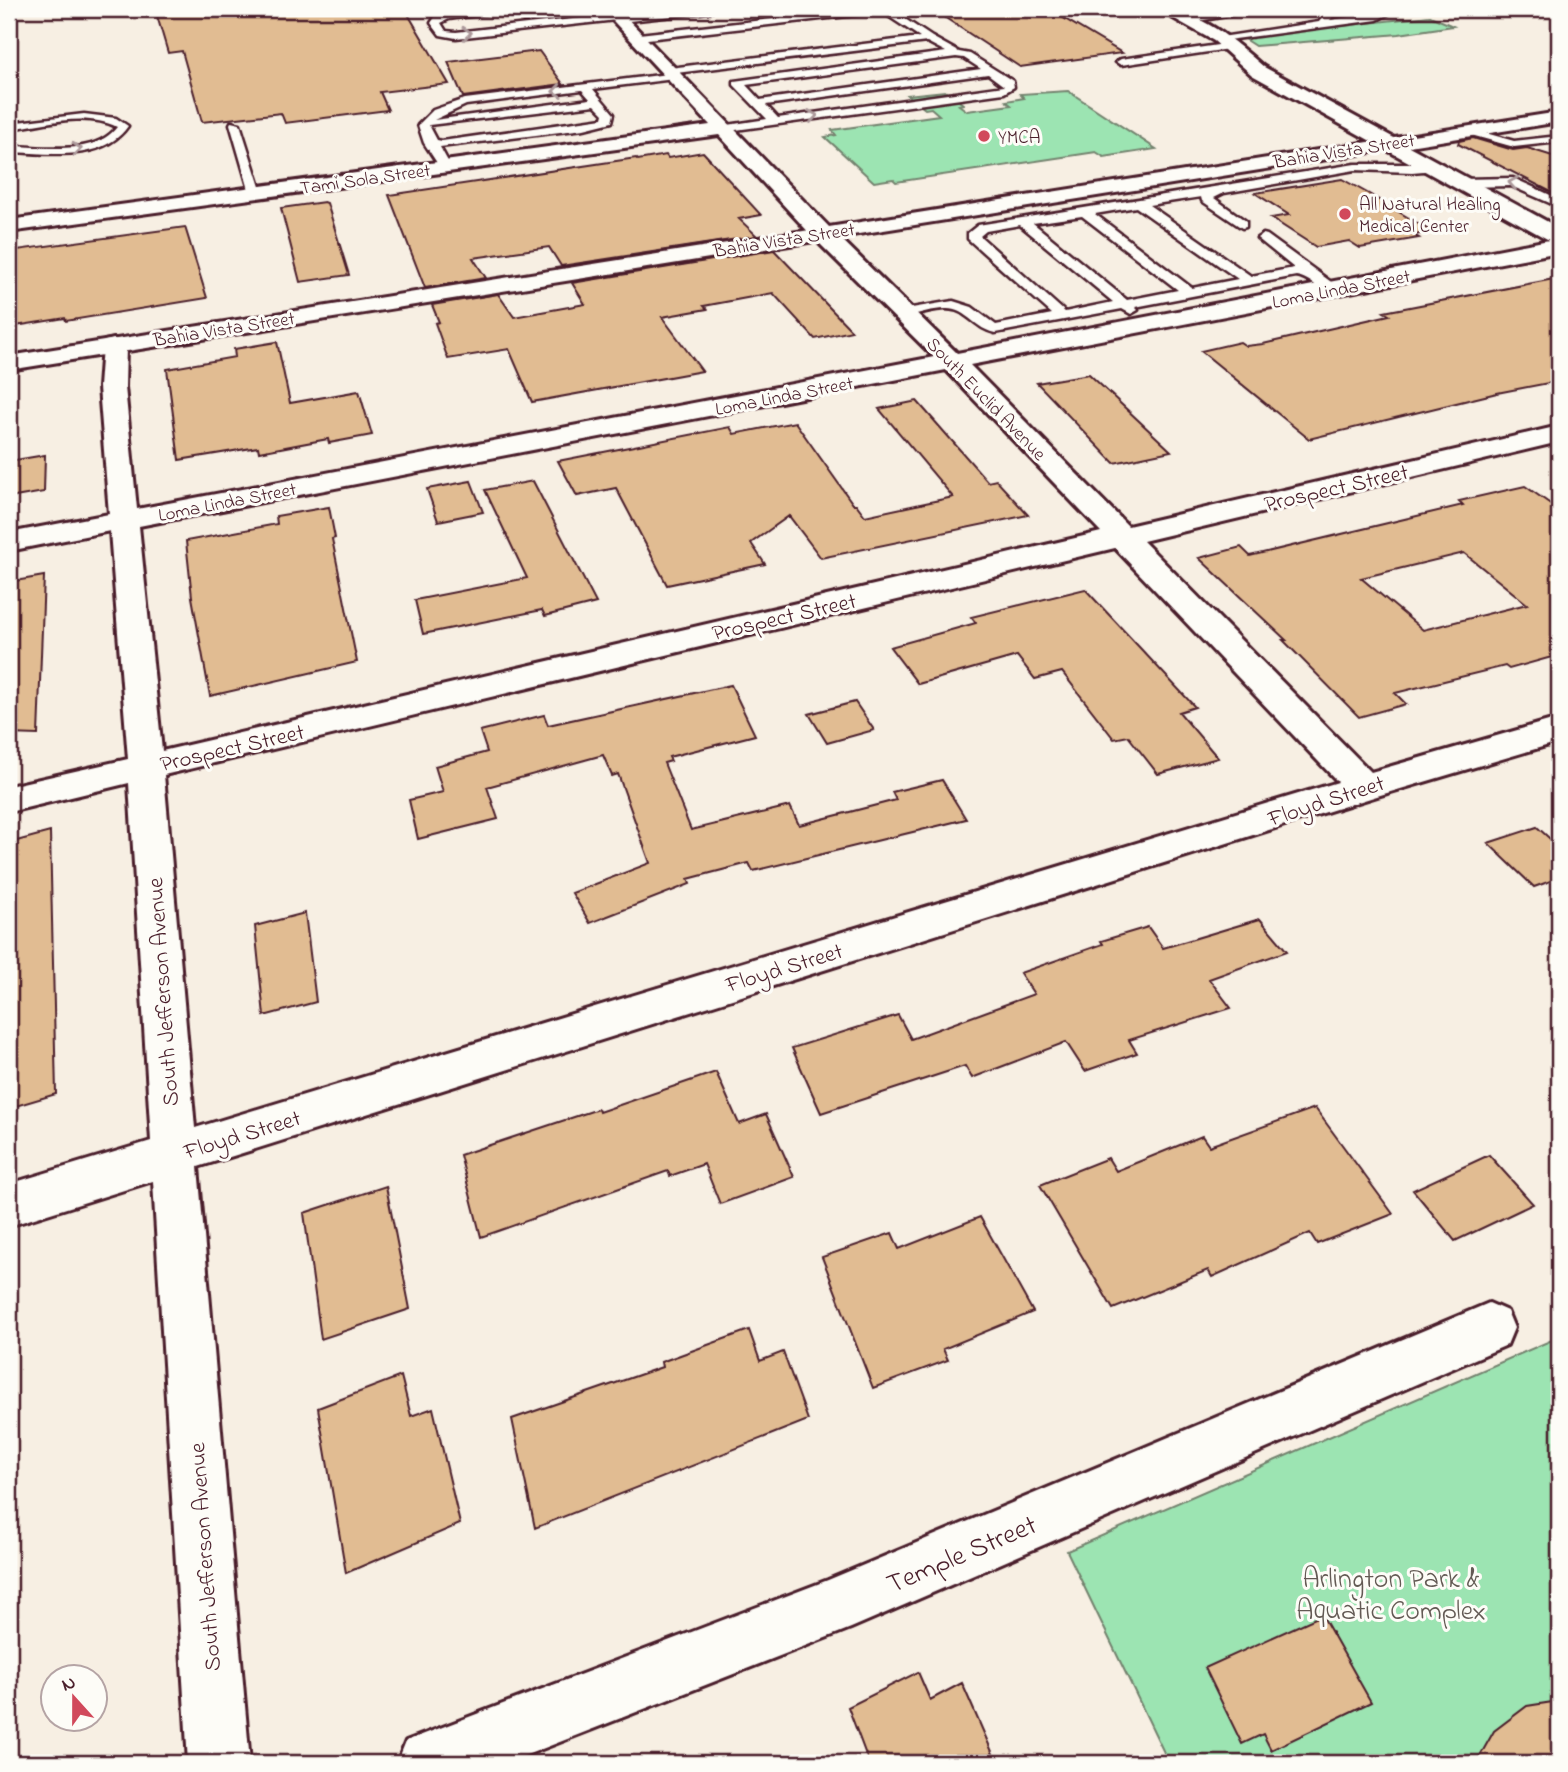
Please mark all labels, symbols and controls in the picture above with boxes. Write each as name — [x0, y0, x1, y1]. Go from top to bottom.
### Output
one-way arrow — [461, 26, 473, 41]
one-way arrow — [552, 83, 563, 98]
one-way arrow — [807, 109, 819, 124]
place label: YMCA — [998, 125, 1040, 152]
marker: YMCA — [976, 128, 992, 144]
street label: Bahia Vista Street — [1271, 128, 1418, 177]
one-way arrow — [72, 142, 83, 157]
street label: Tami Sola Street — [298, 158, 433, 203]
one-way arrow — [1507, 176, 1519, 191]
place label: All Natural Healing Medical Center — [1359, 192, 1501, 241]
marker: All Natural Healing Medical Center — [1337, 206, 1353, 222]
street label: Bahia Vista Street — [711, 217, 858, 266]
street label: Loma Linda Street — [1270, 264, 1413, 317]
street label: Bahia Vista Street — [151, 306, 298, 355]
street label: South Euclid Avenue — [919, 332, 1052, 468]
street label: Loma Linda Street — [713, 371, 856, 424]
street label: Prospect Street — [1261, 457, 1412, 522]
street label: Loma Linda Street — [156, 477, 299, 530]
street label: Prospect Street — [709, 586, 860, 651]
street label: Prospect Street — [157, 717, 308, 782]
street label: Floyd Street — [1263, 768, 1390, 839]
street label: South Jefferson Avenue — [140, 876, 189, 1107]
street label: Floyd Street — [721, 936, 848, 1005]
street label: Floyd Street — [179, 1103, 306, 1172]
street label: South Jefferson Avenue — [182, 1441, 231, 1672]
street label: Temple Street — [881, 1506, 1044, 1606]
park label: Arlington Park & Aquatic Complex — [1296, 1560, 1486, 1633]
north arrow — [38, 1664, 108, 1734]
text: N — [58, 1669, 80, 1699]

